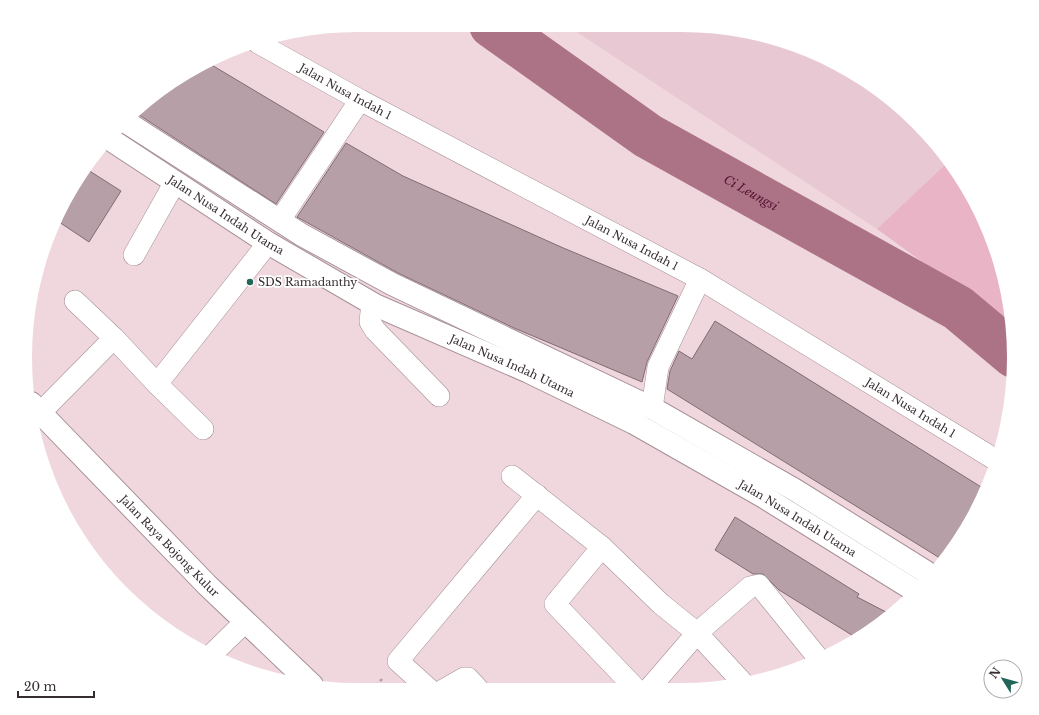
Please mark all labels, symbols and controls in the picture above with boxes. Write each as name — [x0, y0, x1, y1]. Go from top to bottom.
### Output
street label: Jalan Nusa Indah 1 — [295, 60, 394, 122]
street label: Jalan Nusa Indah Utama — [164, 171, 287, 258]
water label: Ci Leungsi — [721, 172, 782, 214]
street label: Jalan Nusa Indah 1 — [581, 212, 681, 273]
place label: SDS Ramadanthy — [258, 275, 357, 289]
marker: SDS Ramadanthy — [245, 277, 255, 287]
street label: Jalan Nusa Indah Utama — [446, 331, 578, 400]
street label: Jalan Nusa Indah 1 — [861, 374, 958, 441]
street label: Jalan Nusa Indah Utama — [734, 476, 860, 560]
street label: Jalan Raya Bojong Kulur — [115, 491, 223, 600]
north arrow — [983, 659, 1023, 699]
text: N — [986, 664, 1004, 681]
scale bar — [18, 673, 94, 699]
text: 20 m — [24, 679, 56, 694]

